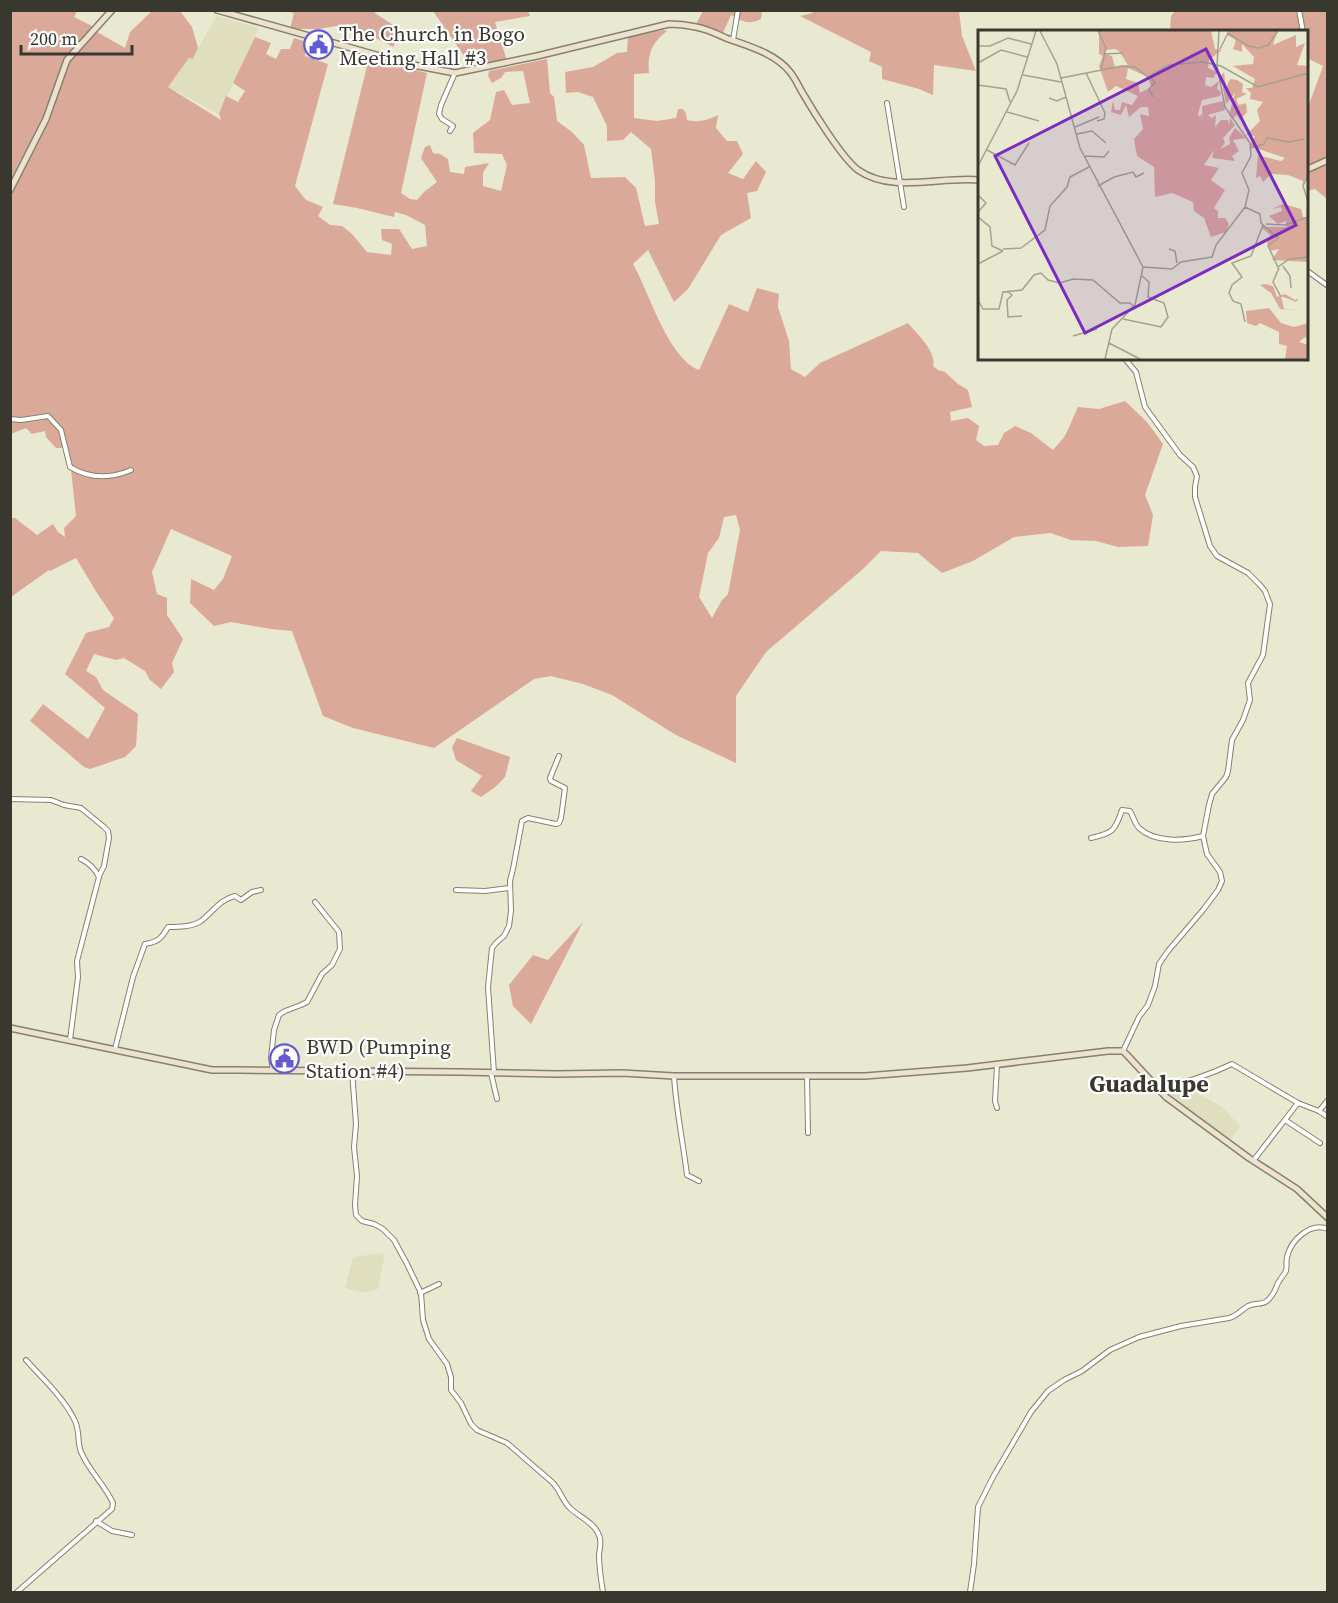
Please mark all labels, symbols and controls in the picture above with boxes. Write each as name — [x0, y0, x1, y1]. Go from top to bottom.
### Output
scale bar — [21, 18, 132, 56]
place label: The Church in Bogo Meeting Hall #3 — [339, 19, 525, 72]
text: 200 m — [30, 26, 77, 51]
public building icon: The Church in Bogo Meeting Hall #3 — [302, 29, 334, 61]
inset map — [978, 30, 1308, 360]
place label: BWD (Pumping Station #4) — [306, 1032, 451, 1085]
public building icon: BWD (Pumping Station #4) — [269, 1042, 301, 1074]
district label: Guadalupe — [1089, 1067, 1209, 1100]

